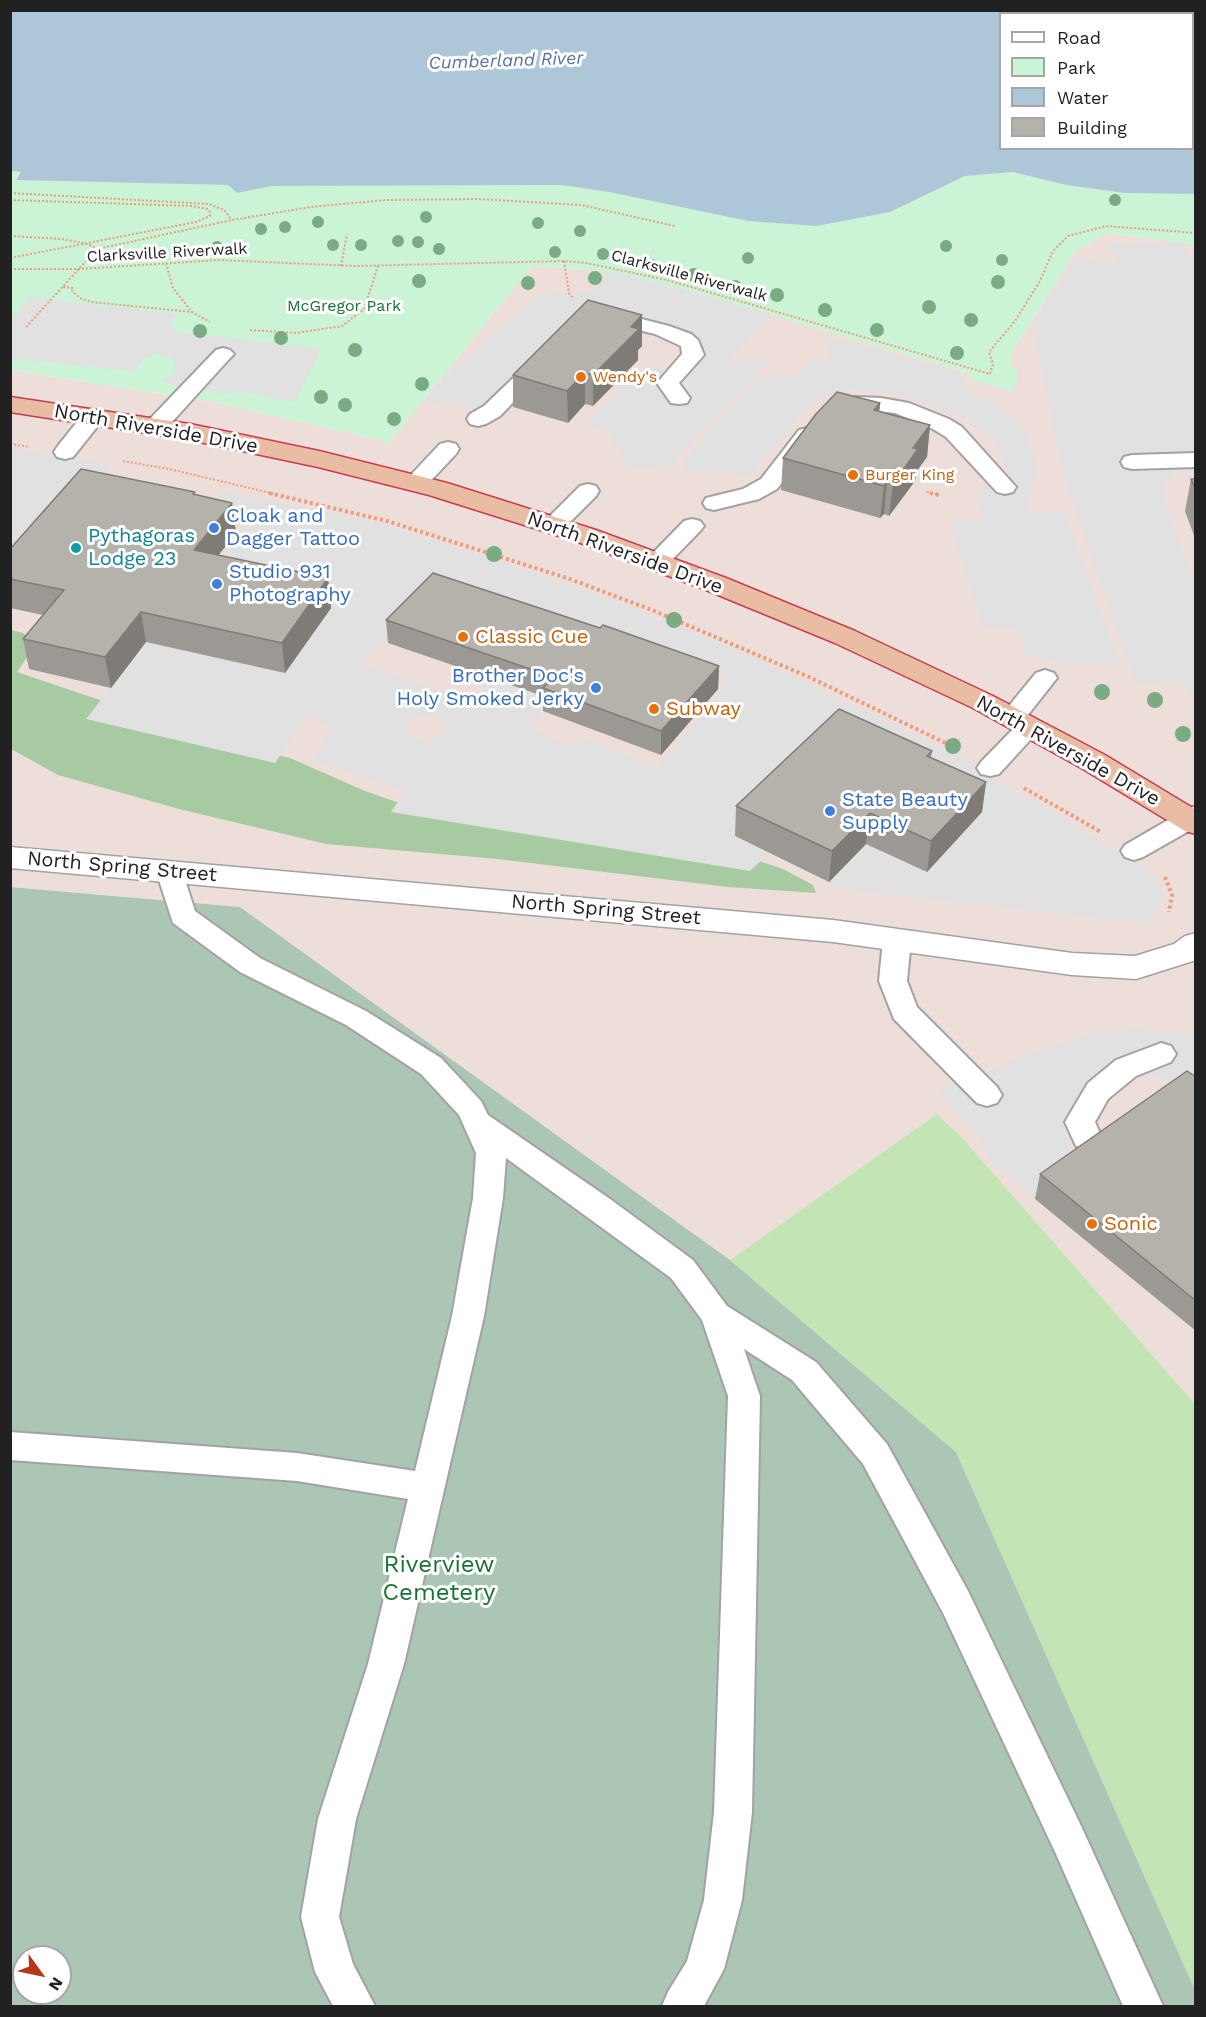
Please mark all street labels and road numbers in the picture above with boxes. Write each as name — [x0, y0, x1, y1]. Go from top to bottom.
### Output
street label: Clarksville Riverwalk — [86, 239, 248, 267]
street label: Clarksville Riverwalk — [609, 246, 769, 306]
street label: North Riverside Drive — [52, 399, 260, 459]
street label: North Riverside Drive — [524, 506, 726, 600]
street label: North Riverside Drive — [972, 690, 1164, 812]
street label: North Spring Street — [26, 847, 218, 887]
street label: North Spring Street — [510, 890, 702, 930]

